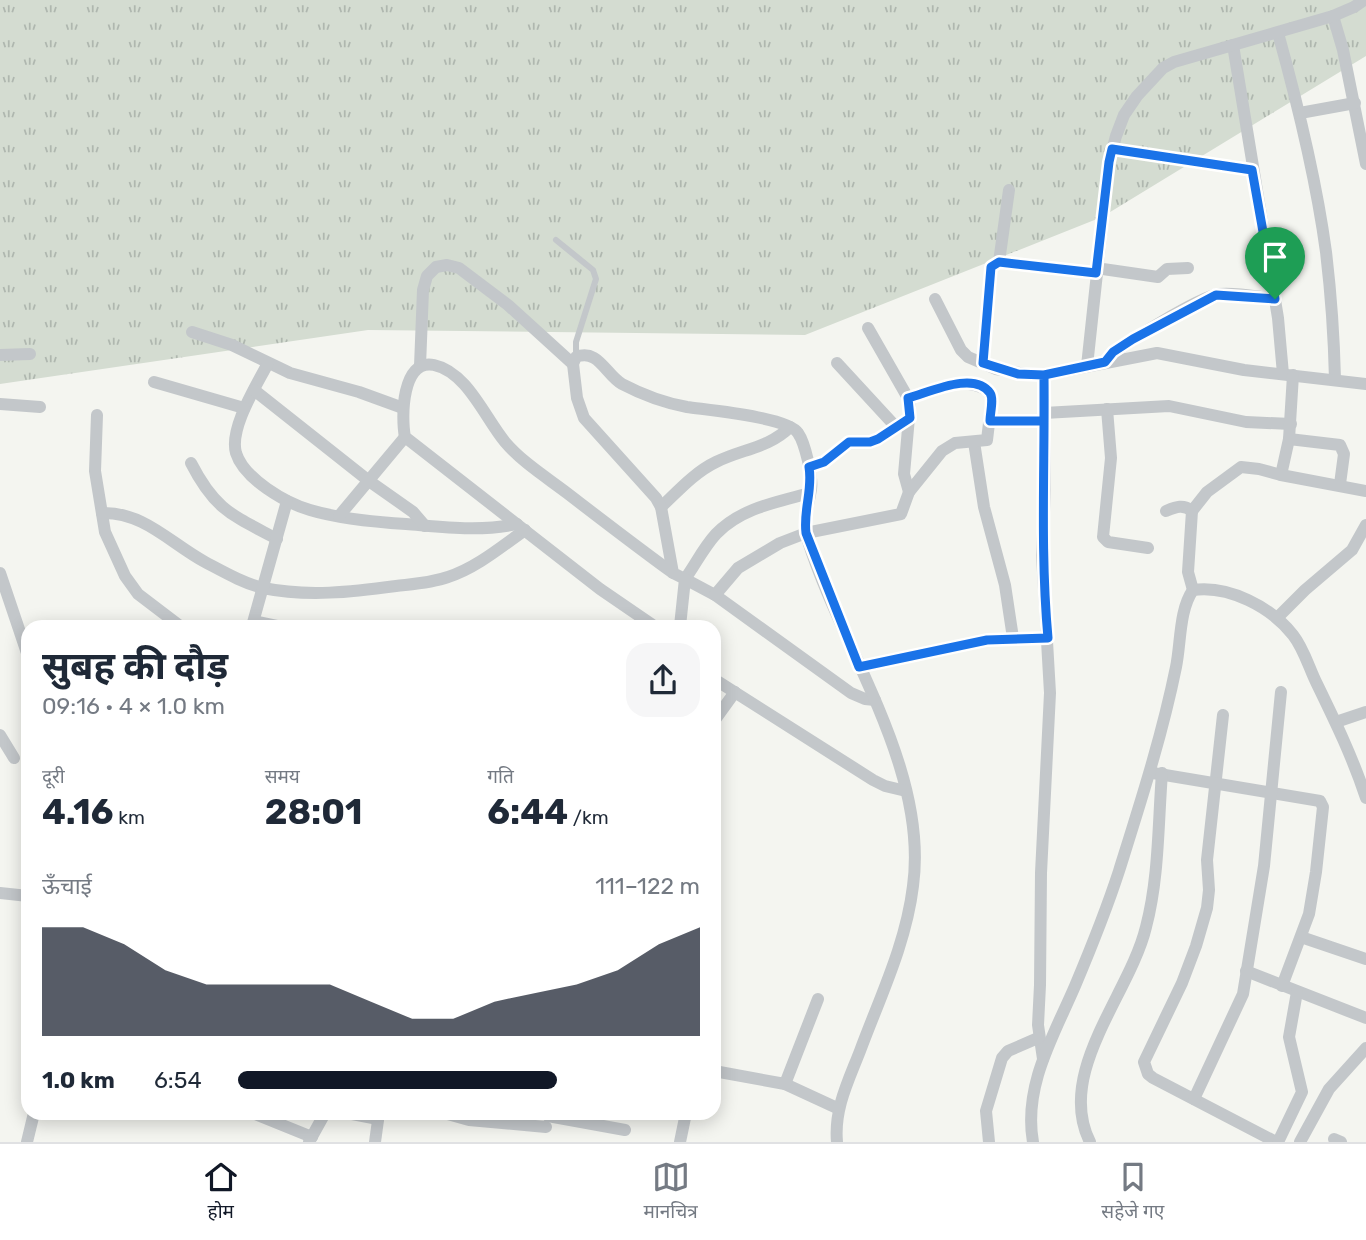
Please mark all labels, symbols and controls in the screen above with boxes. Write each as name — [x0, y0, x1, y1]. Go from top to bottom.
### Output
pin — [1245, 227, 1305, 299]
icon: arrive — [1256, 238, 1294, 276]
text: सुबह की दौड़ — [42, 643, 228, 689]
button: share — [626, 643, 700, 717]
text: 09:16 · 4 × 1.0 km — [42, 692, 225, 720]
text: दूरी — [42, 765, 65, 788]
text: समय — [265, 765, 300, 788]
text: गति — [487, 765, 514, 788]
text: 4.16 — [42, 791, 114, 833]
text: 28:01 — [265, 791, 363, 833]
text: 6:44 — [487, 791, 568, 833]
text: km — [114, 806, 145, 829]
text: /km — [568, 806, 609, 829]
text: ऊँचाई — [42, 872, 92, 900]
text: 111–122 m — [595, 872, 700, 900]
text: 1.0 km — [42, 1066, 115, 1094]
text: 6:54 — [154, 1066, 202, 1094]
tab: होम — [202, 1158, 240, 1226]
tab: मानचित्र — [643, 1158, 698, 1226]
tab: सहेजे गए — [1101, 1158, 1164, 1226]

